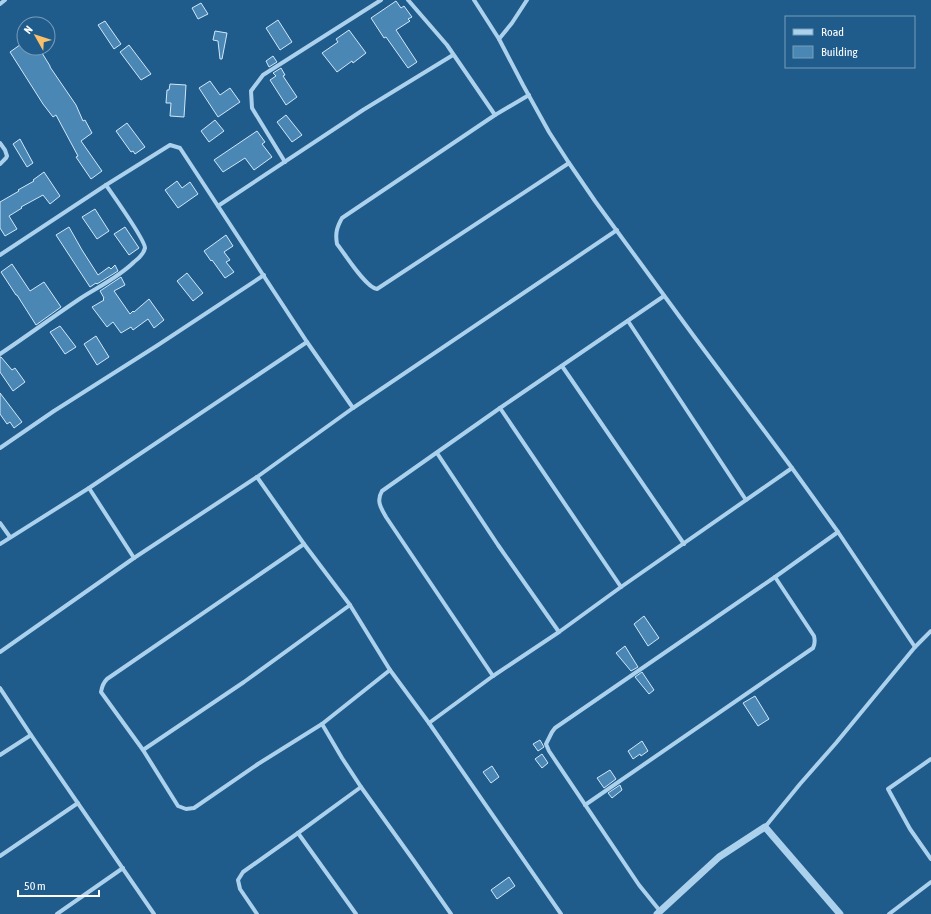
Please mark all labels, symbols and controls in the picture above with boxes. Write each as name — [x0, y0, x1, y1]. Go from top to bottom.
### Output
north arrow — [16, 16, 56, 56]
legend — [785, 16, 915, 68]
text: N — [22, 23, 35, 36]
text: Road — [821, 25, 844, 39]
text: Building — [821, 45, 859, 59]
scale bar — [18, 872, 99, 898]
text: 50 m — [24, 879, 46, 893]

